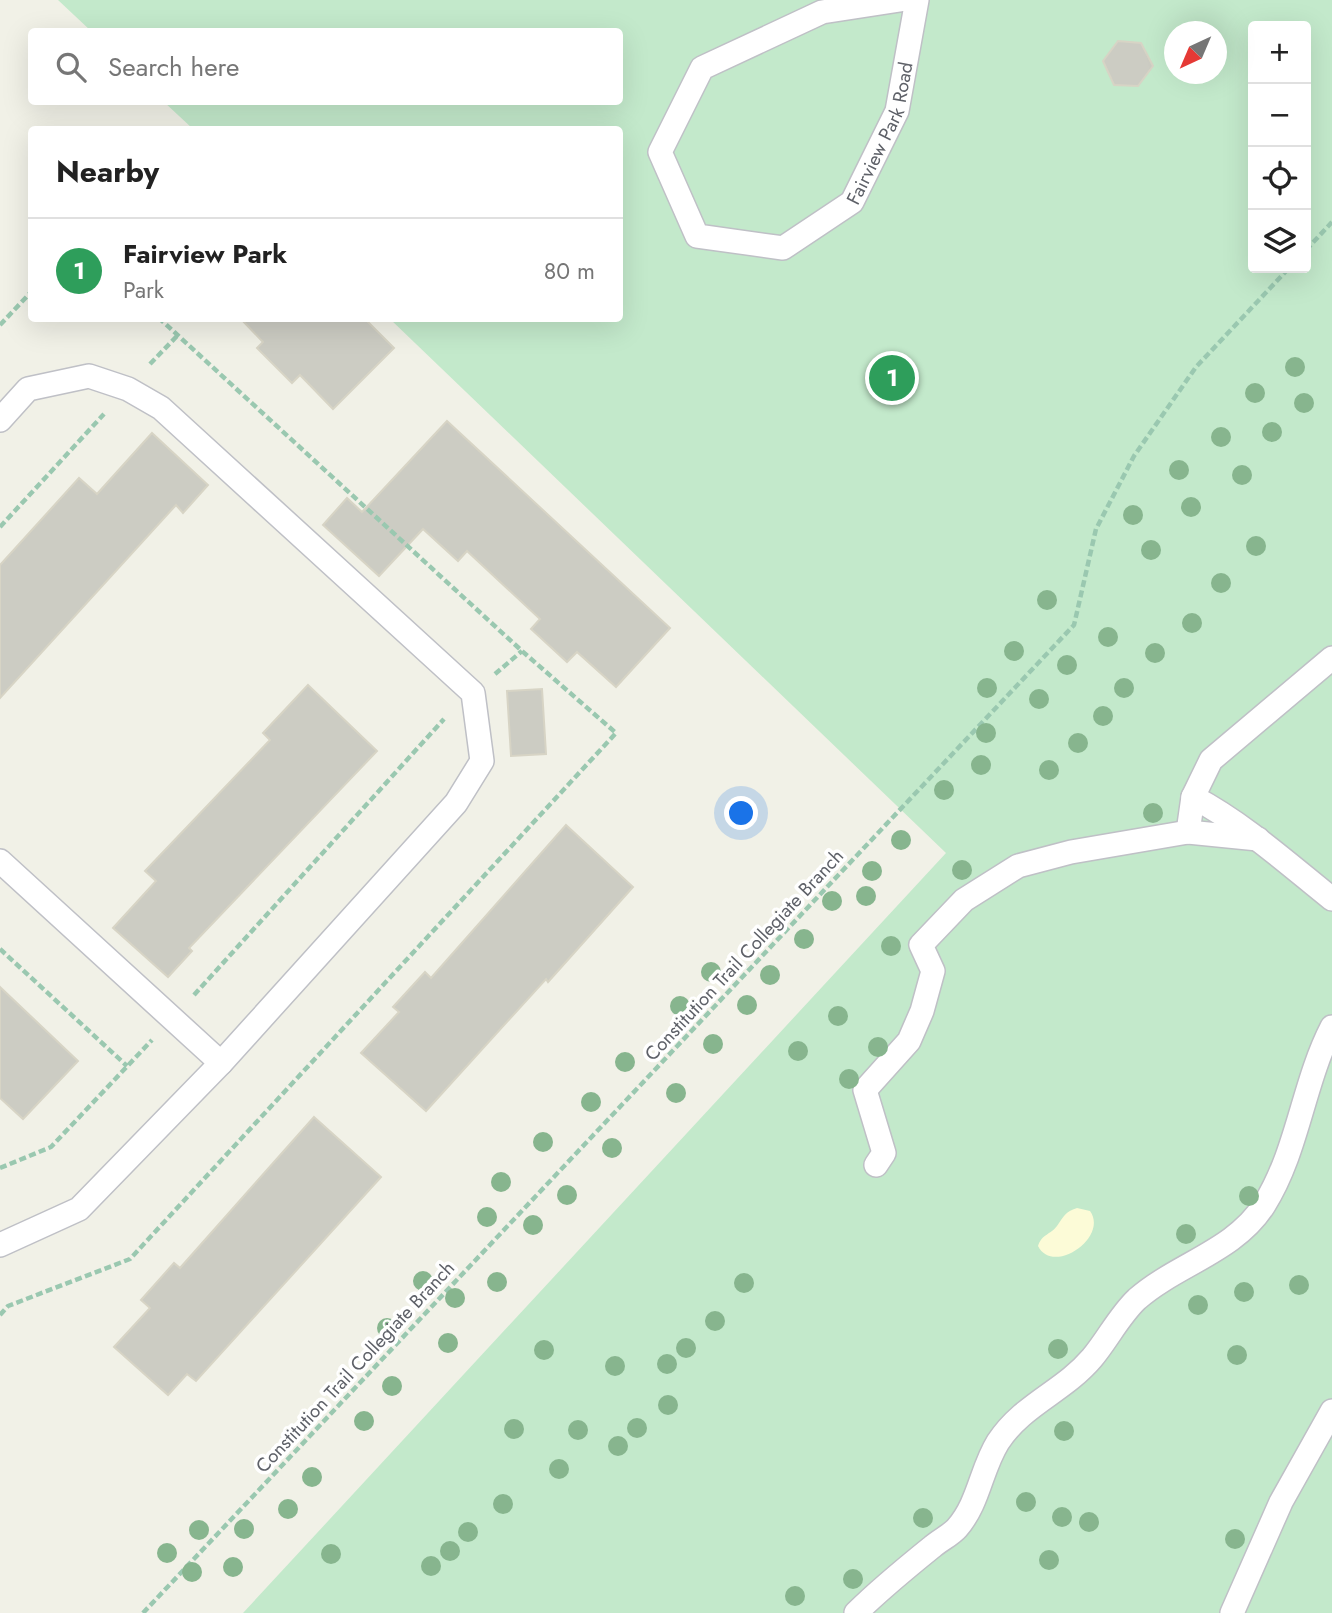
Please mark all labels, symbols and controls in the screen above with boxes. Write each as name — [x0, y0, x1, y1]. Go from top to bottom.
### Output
north arrow — [1164, 21, 1227, 84]
map controls — [1248, 21, 1311, 273]
button: + — [1248, 21, 1311, 84]
search box — [28, 28, 623, 105]
icon: search — [52, 48, 90, 86]
text: Search here — [108, 48, 240, 86]
street label: Fairview Park Road — [840, 60, 919, 209]
button: − — [1248, 84, 1311, 147]
button: locate — [1248, 147, 1311, 210]
text: Nearby — [56, 150, 159, 193]
button: layers — [1248, 210, 1311, 273]
text: Fairview Park — [123, 235, 287, 273]
text: 1 — [73, 254, 85, 288]
text: 80 m — [544, 254, 595, 288]
text: Park — [123, 273, 164, 307]
pin: 1 — [869, 352, 915, 404]
your location — [724, 796, 758, 830]
street label: Constitution Trail Collegiate Branch — [638, 843, 850, 1067]
street label: Constitution Trail Collegiate Branch — [249, 1255, 461, 1479]

